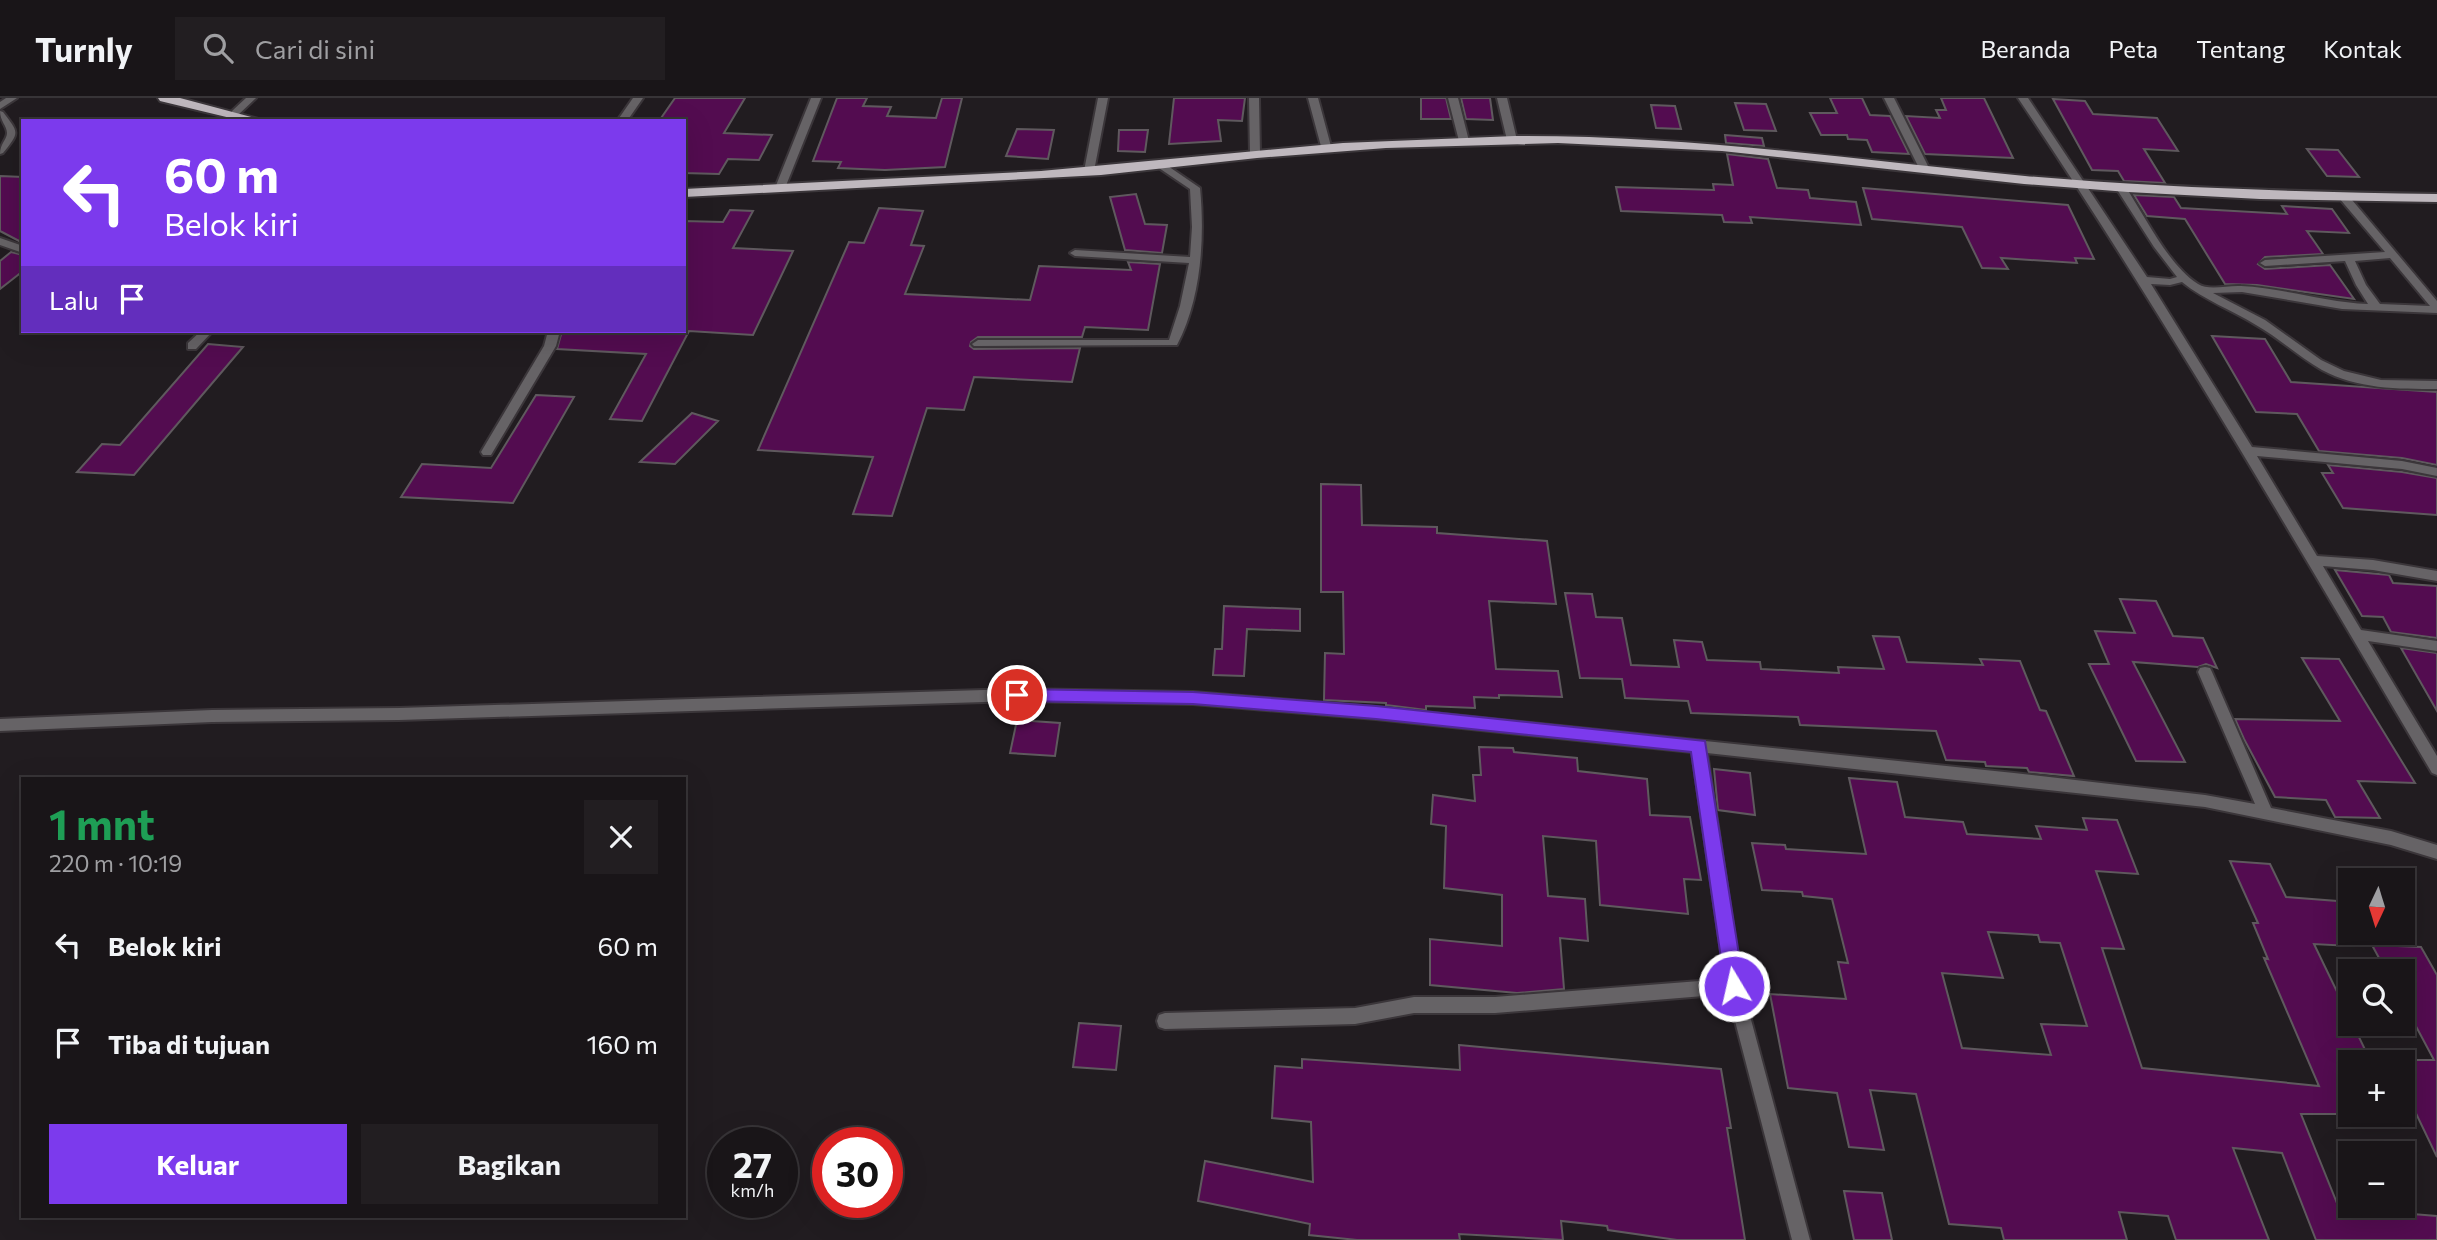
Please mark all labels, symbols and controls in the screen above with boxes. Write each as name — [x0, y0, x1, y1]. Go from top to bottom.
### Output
search box — [175, 17, 665, 80]
text: Turnly — [35, 28, 133, 69]
icon: search — [199, 29, 237, 67]
text: Cari di sini — [255, 33, 375, 64]
text: Beranda — [1980, 34, 2071, 63]
text: Peta — [2109, 34, 2158, 63]
text: Tentang — [2196, 34, 2285, 63]
text: Kontak — [2323, 34, 2402, 63]
text: 60 m — [164, 143, 279, 203]
icon: left — [49, 147, 140, 238]
text: Belok kiri — [164, 203, 299, 243]
icon: arrive — [113, 280, 151, 318]
text: Lalu — [49, 284, 99, 315]
pin — [987, 665, 1047, 725]
icon: arrive — [998, 676, 1036, 714]
text: 1 mnt — [49, 797, 155, 849]
button: close — [584, 800, 658, 874]
text: 220 m · 10:19 — [49, 849, 182, 877]
north arrow — [2338, 868, 2415, 945]
map controls — [2338, 868, 2415, 1218]
icon: left — [49, 926, 87, 964]
text: Belok kiri — [108, 930, 222, 961]
text: 60 m — [598, 930, 658, 961]
position arrow — [1697, 949, 1771, 1023]
button: search — [2338, 959, 2415, 1036]
icon: arrive — [49, 1024, 87, 1062]
text: Tiba di tujuan — [108, 1028, 270, 1059]
text: 160 m — [586, 1028, 658, 1059]
button: + — [2338, 1050, 2415, 1127]
button: Keluar — [49, 1124, 347, 1204]
button: Bagikan — [361, 1124, 658, 1204]
speed limit sign: 30 — [812, 1127, 903, 1218]
button: − — [2338, 1141, 2415, 1218]
text: 27 — [733, 1142, 772, 1185]
text: km/h — [731, 1179, 774, 1201]

